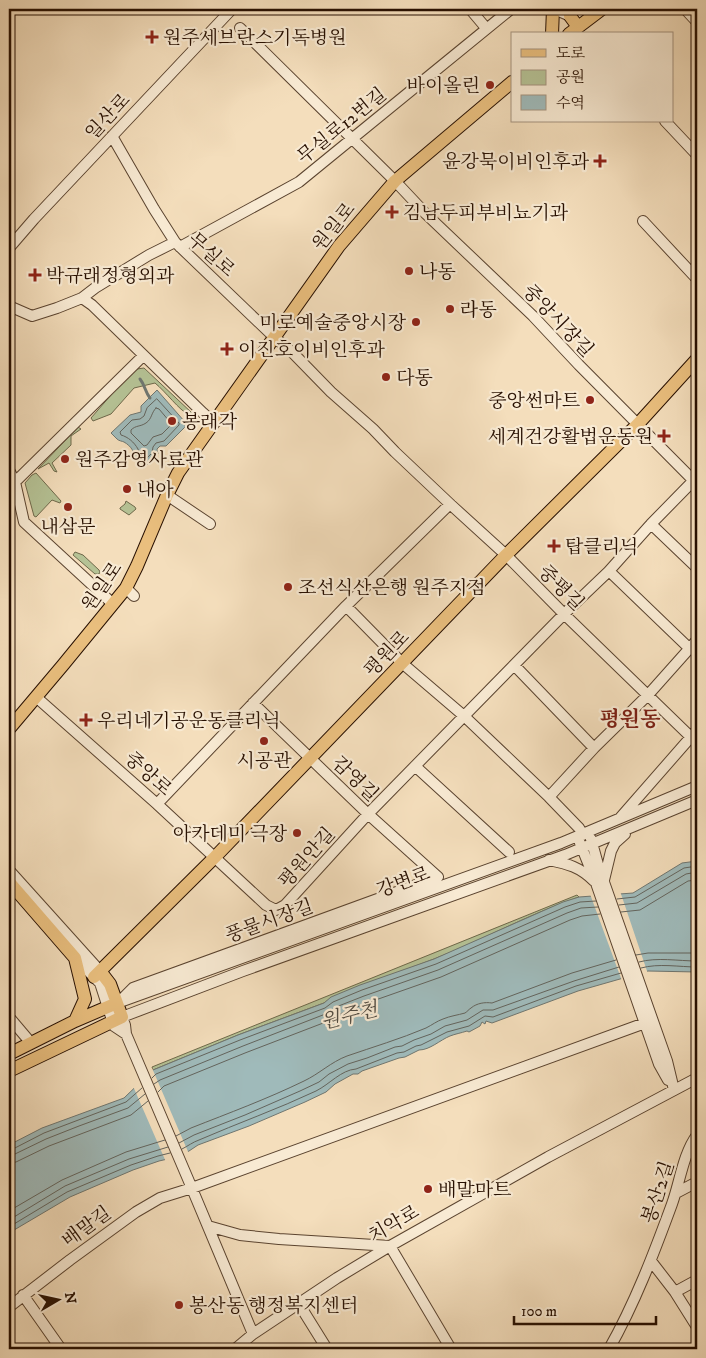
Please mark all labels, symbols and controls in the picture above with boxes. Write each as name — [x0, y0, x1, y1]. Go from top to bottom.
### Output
place label: 원주세브란스기독병원 — [163, 27, 347, 50]
marker: 원주세브란스기독병원 — [145, 30, 159, 44]
legend — [511, 32, 674, 122]
text: 도로 — [556, 44, 585, 63]
text: 공원 — [556, 68, 585, 87]
place label: 바이올린 — [407, 75, 480, 98]
marker: 바이올린 — [484, 79, 496, 91]
street label: 무실로12번길 — [293, 83, 391, 169]
street label: 일산로 — [81, 89, 135, 145]
text: 수역 — [556, 94, 585, 113]
place label: 윤강묵이비인후과 — [442, 151, 590, 174]
marker: 윤강묵이비인후과 — [593, 154, 607, 168]
street label: 원일로 — [308, 198, 360, 256]
place label: 김남두피부비뇨기과 — [403, 202, 569, 225]
marker: 김남두피부비뇨기과 — [385, 205, 399, 219]
street label: 무실로 — [183, 228, 239, 282]
place label: 나동 — [419, 261, 456, 284]
place label: 박규래정형외과 — [46, 265, 175, 288]
marker: 나동 — [403, 265, 415, 277]
marker: 박규래정형외과 — [28, 268, 42, 282]
street label: 중앙시장길 — [518, 280, 598, 362]
place label: 라동 — [460, 299, 497, 322]
marker: 라동 — [444, 303, 456, 315]
place label: 미로예술중앙시장 — [259, 312, 407, 335]
marker: 미로예술중앙시장 — [410, 316, 422, 328]
place label: 이진호이비인후과 — [238, 339, 385, 362]
marker: 이진호이비인후과 — [220, 342, 234, 356]
place label: 다동 — [396, 367, 433, 390]
marker: 다동 — [380, 371, 392, 383]
place label: 중앙썬마트 — [488, 390, 580, 413]
marker: 중앙썬마트 — [584, 394, 596, 406]
place label: 봉래각 — [182, 411, 238, 434]
marker: 봉래각 — [166, 415, 178, 427]
place label: 세계건강활법운동원 — [488, 426, 653, 449]
marker: 세계건강활법운동원 — [657, 429, 671, 443]
place label: 원주감영사료관 — [75, 449, 204, 472]
marker: 원주감영사료관 — [59, 453, 71, 465]
place label: 내아 — [137, 479, 174, 502]
marker: 내아 — [121, 483, 133, 495]
marker: 내삼문 — [62, 501, 74, 513]
place label: 내삼문 — [40, 516, 96, 539]
place label: 탑클리닉 — [565, 536, 638, 559]
marker: 탑클리닉 — [547, 539, 561, 553]
street label: 원일로 — [77, 558, 127, 616]
street label: 중평길 — [533, 560, 589, 616]
place label: 조선식산은행 원주지점 — [298, 577, 486, 600]
marker: 조선식산은행 원주지점 — [282, 581, 294, 593]
street label: 평원로 — [360, 626, 414, 682]
district label: 평원동 — [600, 707, 660, 733]
place label: 우리네기공운동클리닉 — [97, 710, 281, 733]
marker: 우리네기공운동클리닉 — [79, 713, 93, 727]
marker: 시공관 — [258, 735, 270, 747]
street label: 중앙로 — [120, 747, 176, 801]
place label: 시공관 — [236, 750, 292, 773]
street label: 감영길 — [327, 752, 383, 806]
place label: 아카데미 극장 — [173, 823, 288, 846]
street label: 평원안길 — [274, 823, 340, 893]
marker: 아카데미 극장 — [291, 827, 303, 839]
street label: 강변로 — [374, 862, 433, 903]
street label: 풍물시장길 — [222, 895, 317, 948]
water label: 원주천 — [318, 997, 382, 1036]
street label: 봉산2길 — [638, 1158, 679, 1227]
place label: 배말마트 — [438, 1179, 511, 1202]
marker: 배말마트 — [422, 1183, 434, 1195]
street label: 치악로 — [364, 1201, 423, 1248]
street label: 배말길 — [58, 1202, 116, 1253]
north arrow — [32, 1276, 82, 1326]
text: N — [60, 1291, 80, 1306]
scale bar — [514, 1293, 656, 1325]
place label: 봉산동 행정복지센터 — [189, 1295, 358, 1318]
marker: 봉산동 행정복지센터 — [173, 1299, 185, 1311]
text: 100 m — [521, 1302, 557, 1321]

